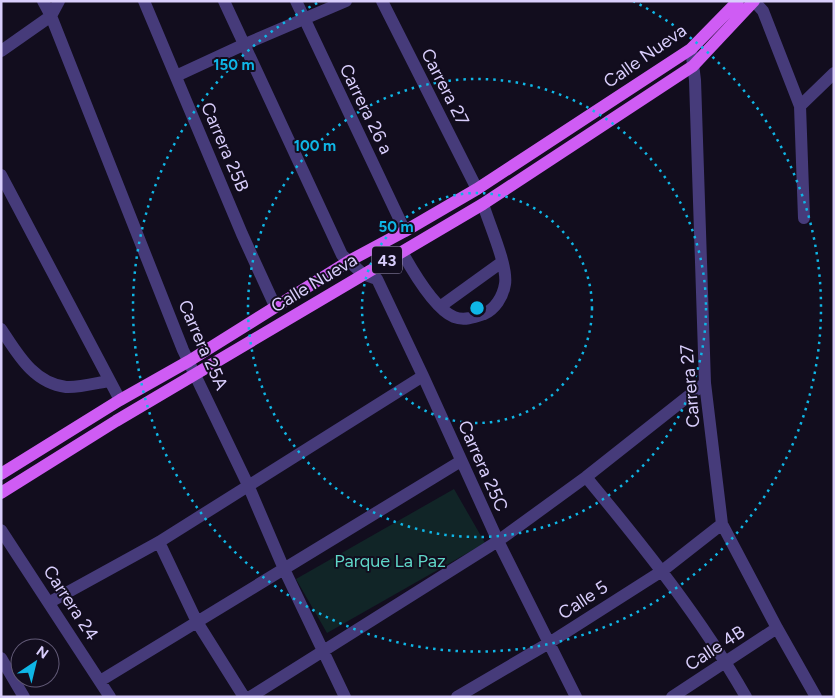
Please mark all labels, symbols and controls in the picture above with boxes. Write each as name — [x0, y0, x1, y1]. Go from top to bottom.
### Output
street label: Calle Nueva — [599, 19, 691, 93]
street label: Carrera 27 — [416, 45, 474, 130]
text: 150 m — [213, 56, 255, 74]
street label: Carrera 26 a — [335, 60, 397, 158]
street label: Carrera 25B — [196, 99, 254, 195]
text: 100 m — [294, 137, 336, 155]
text: 50 m — [378, 218, 414, 236]
road number: 43 — [372, 246, 402, 274]
street label: Calle Nueva — [267, 249, 361, 317]
street label: Carrera 25A — [173, 296, 233, 394]
centre of rings — [468, 299, 486, 317]
street label: Carrera 27 — [675, 343, 705, 429]
street label: Carrera 25C — [453, 417, 513, 515]
park label: Parque La Paz — [334, 550, 446, 572]
street label: Carrera 24 — [39, 561, 103, 645]
street label: Calle 5 — [554, 576, 612, 624]
street label: Calle 4B — [681, 621, 749, 675]
north arrow — [10, 638, 60, 688]
text: N — [33, 643, 51, 663]

